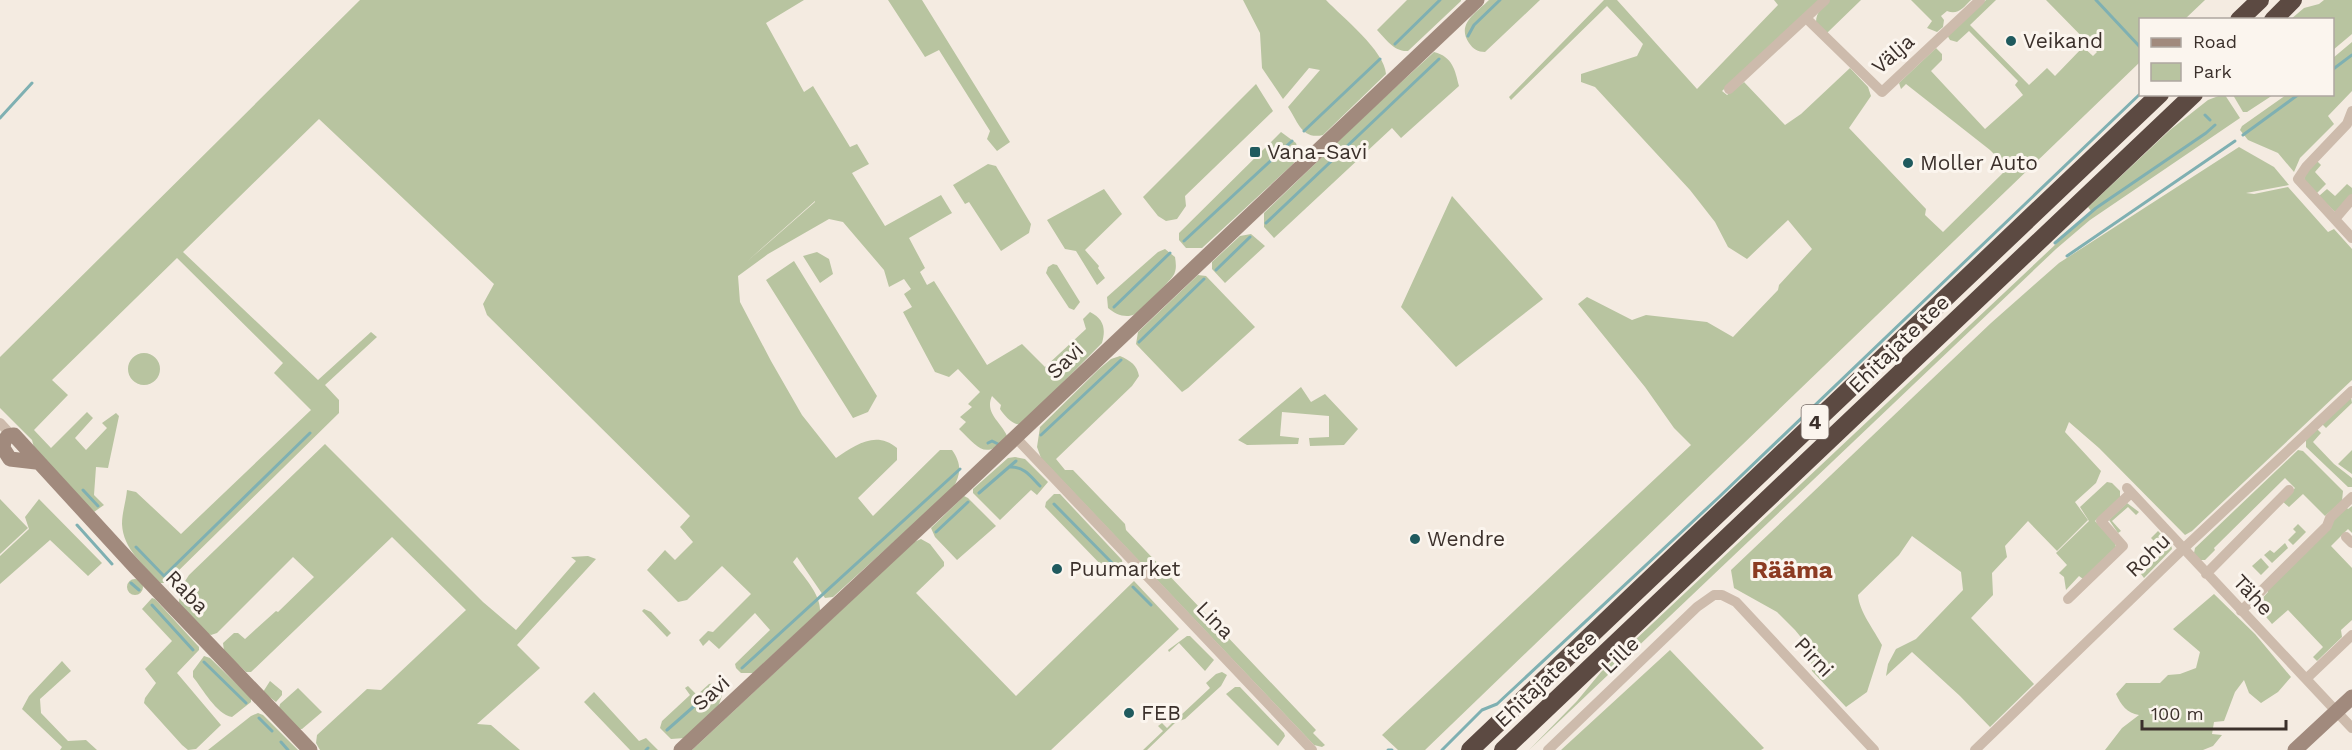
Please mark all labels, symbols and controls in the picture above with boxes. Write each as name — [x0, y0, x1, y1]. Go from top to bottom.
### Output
legend — [2139, 18, 2334, 96]
street label: Välja — [1866, 28, 1919, 79]
place label: Veikand — [2023, 28, 2103, 53]
text: Road — [2193, 31, 2237, 52]
marker: Veikand — [2004, 34, 2018, 48]
text: Park — [2193, 61, 2232, 82]
place label: Vana-Savi — [1267, 139, 1367, 164]
marker: Vana-Savi — [1248, 145, 1262, 159]
place label: Moller Auto — [1920, 150, 2038, 175]
marker: Moller Auto — [1901, 156, 1915, 170]
street label: Ehitajate tee — [1843, 289, 1954, 398]
street label: Savi — [1041, 337, 1088, 384]
road number: 4 — [1802, 405, 1828, 439]
place label: Wendre — [1427, 526, 1505, 551]
street label: Rohu — [2120, 528, 2175, 582]
marker: Wendre — [1408, 532, 1422, 546]
place label: Puumarket — [1069, 556, 1181, 581]
district label: Rääma — [1751, 556, 1833, 584]
marker: Puumarket — [1050, 562, 1064, 576]
street label: Raba — [161, 565, 214, 619]
street label: Tähe — [2228, 569, 2279, 621]
street label: Lina — [1191, 595, 1239, 644]
street label: Ehitajate tee — [1489, 625, 1602, 732]
street label: Lille — [1595, 631, 1644, 679]
street label: Pirni — [1790, 631, 1839, 682]
street label: Savi — [687, 670, 734, 716]
scale bar — [2142, 693, 2286, 731]
place label: FEB — [1141, 700, 1181, 725]
text: 100 m — [2151, 703, 2204, 724]
marker: FEB — [1122, 706, 1136, 720]

